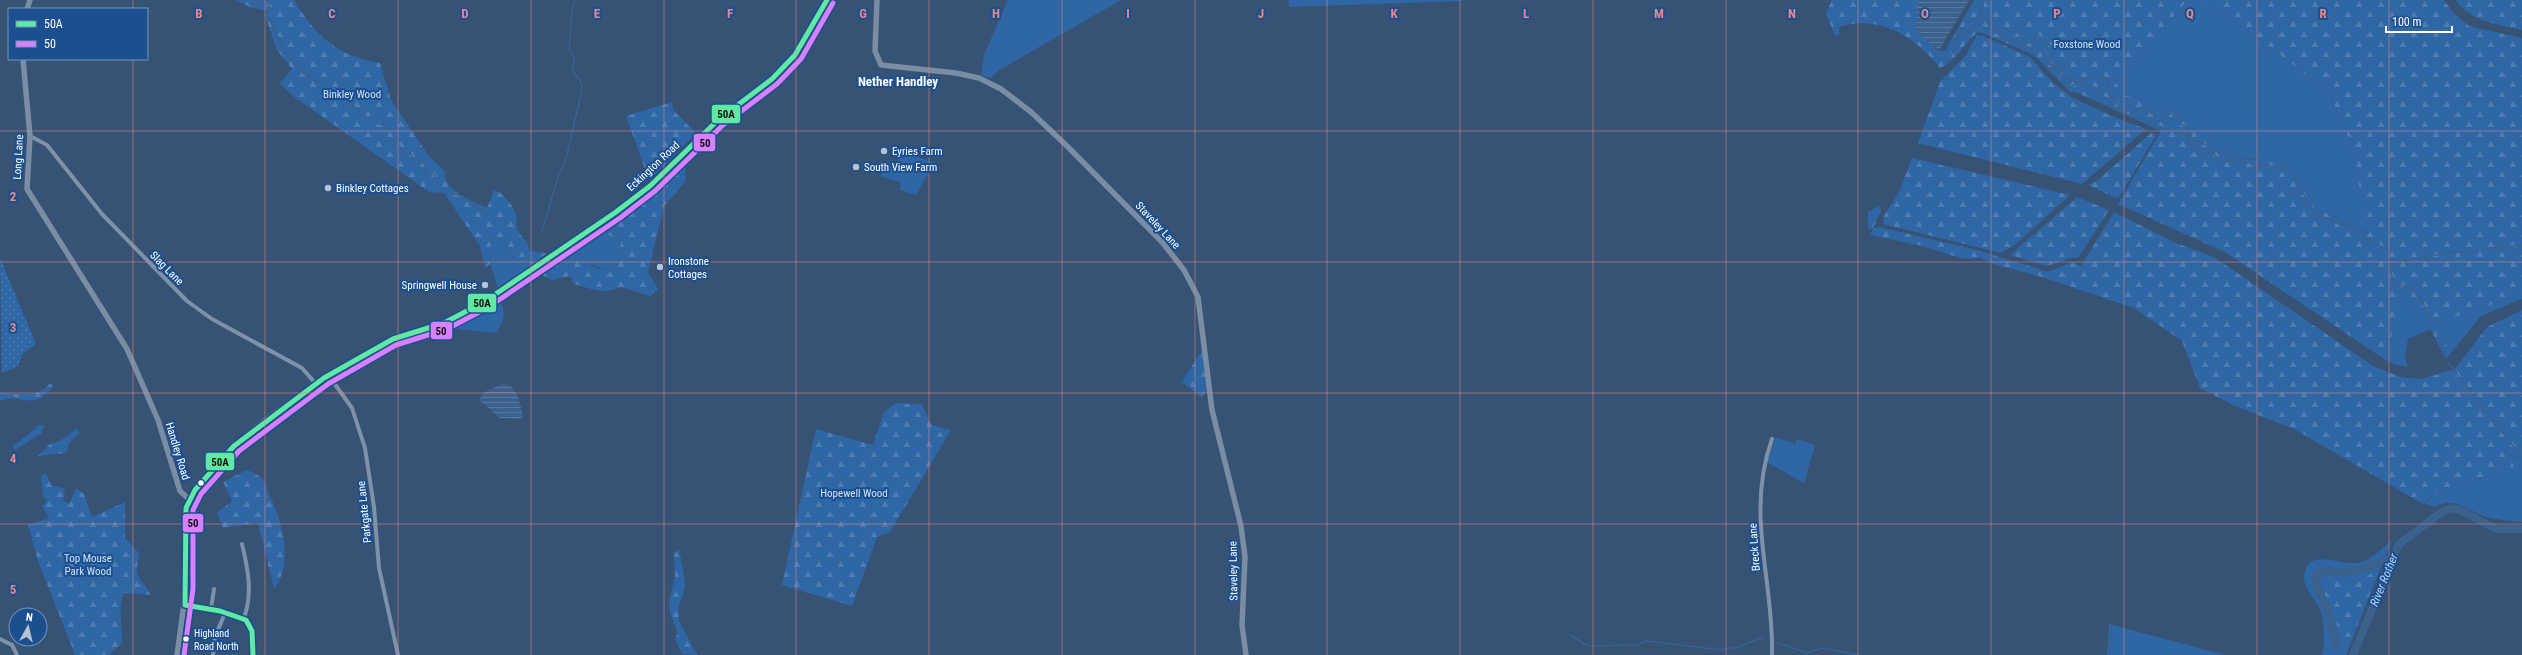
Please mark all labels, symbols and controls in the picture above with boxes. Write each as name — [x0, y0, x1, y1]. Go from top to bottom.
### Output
text: B — [195, 6, 203, 21]
text: C — [328, 6, 336, 21]
text: D — [461, 6, 469, 21]
text: E — [594, 6, 601, 21]
text: F — [727, 6, 733, 21]
text: G — [859, 6, 867, 21]
text: H — [992, 6, 1000, 21]
text: I — [1126, 6, 1130, 21]
text: J — [1258, 6, 1264, 21]
text: K — [1390, 6, 1398, 21]
text: L — [1523, 6, 1529, 21]
text: M — [1654, 6, 1664, 21]
text: N — [1788, 6, 1796, 21]
text: O — [1921, 6, 1929, 21]
text: P — [2053, 6, 2061, 21]
text: Q — [2186, 6, 2194, 21]
text: R — [2319, 6, 2327, 21]
legend — [8, 8, 148, 60]
scale bar — [2386, 8, 2452, 34]
text: 100 m — [2392, 15, 2422, 29]
text: 50A — [44, 17, 63, 31]
text: 50 — [44, 37, 56, 51]
park label: Foxstone Wood — [2054, 38, 2120, 51]
district label: Nether Handley — [858, 74, 938, 89]
park label: Binkley Wood — [323, 88, 381, 101]
line badge: 50A — [711, 104, 741, 124]
text: 50A — [717, 108, 735, 121]
line badge: 50 — [693, 133, 716, 152]
street label: Long Lane — [11, 134, 26, 180]
text: 50 — [699, 137, 711, 150]
street label: Eckington Road — [624, 139, 682, 194]
place label: Eyries Farm — [892, 145, 943, 158]
marker: Eyries Farm — [879, 146, 889, 156]
place label: South View Farm — [864, 161, 937, 174]
marker: South View Farm — [851, 162, 861, 172]
place label: Binkley Cottages — [336, 182, 409, 195]
marker: Binkley Cottages — [323, 183, 333, 193]
text: 2 — [10, 189, 17, 204]
street label: Staveley Lane — [1133, 199, 1183, 252]
street label: Slag Lane — [147, 249, 186, 288]
place label: Ironstone Cottages — [668, 255, 709, 281]
marker: Ironstone Cottages — [655, 262, 665, 272]
place label: Springwell House — [402, 279, 477, 292]
marker: Springwell House — [480, 280, 490, 290]
line badge: 50A — [467, 293, 497, 313]
text: 50A — [473, 297, 491, 310]
text: 3 — [10, 320, 16, 335]
line badge: 50 — [430, 321, 453, 340]
text: 50 — [435, 325, 447, 338]
street label: Handley Road — [163, 421, 192, 482]
text: 4 — [10, 451, 17, 466]
line badge: 50A — [205, 452, 235, 471]
text: 50A — [211, 456, 229, 469]
unlabelled marker — [196, 478, 206, 488]
street label: Parkgate Lane — [355, 480, 374, 544]
park label: Hopewell Wood — [820, 487, 888, 500]
line badge: 50 — [182, 513, 204, 533]
text: 50 — [187, 517, 199, 530]
street label: Breck Lane — [1746, 523, 1763, 571]
street label: Staveley Lane — [1226, 541, 1241, 601]
water label: River Rother — [2367, 551, 2401, 608]
park label: Top Mouse Park Wood — [64, 552, 112, 578]
text: 5 — [10, 582, 17, 597]
north arrow — [8, 607, 48, 647]
text: N — [25, 611, 34, 625]
place label: Highland Road North — [194, 628, 239, 652]
marker: Highland Road North — [181, 634, 191, 644]

